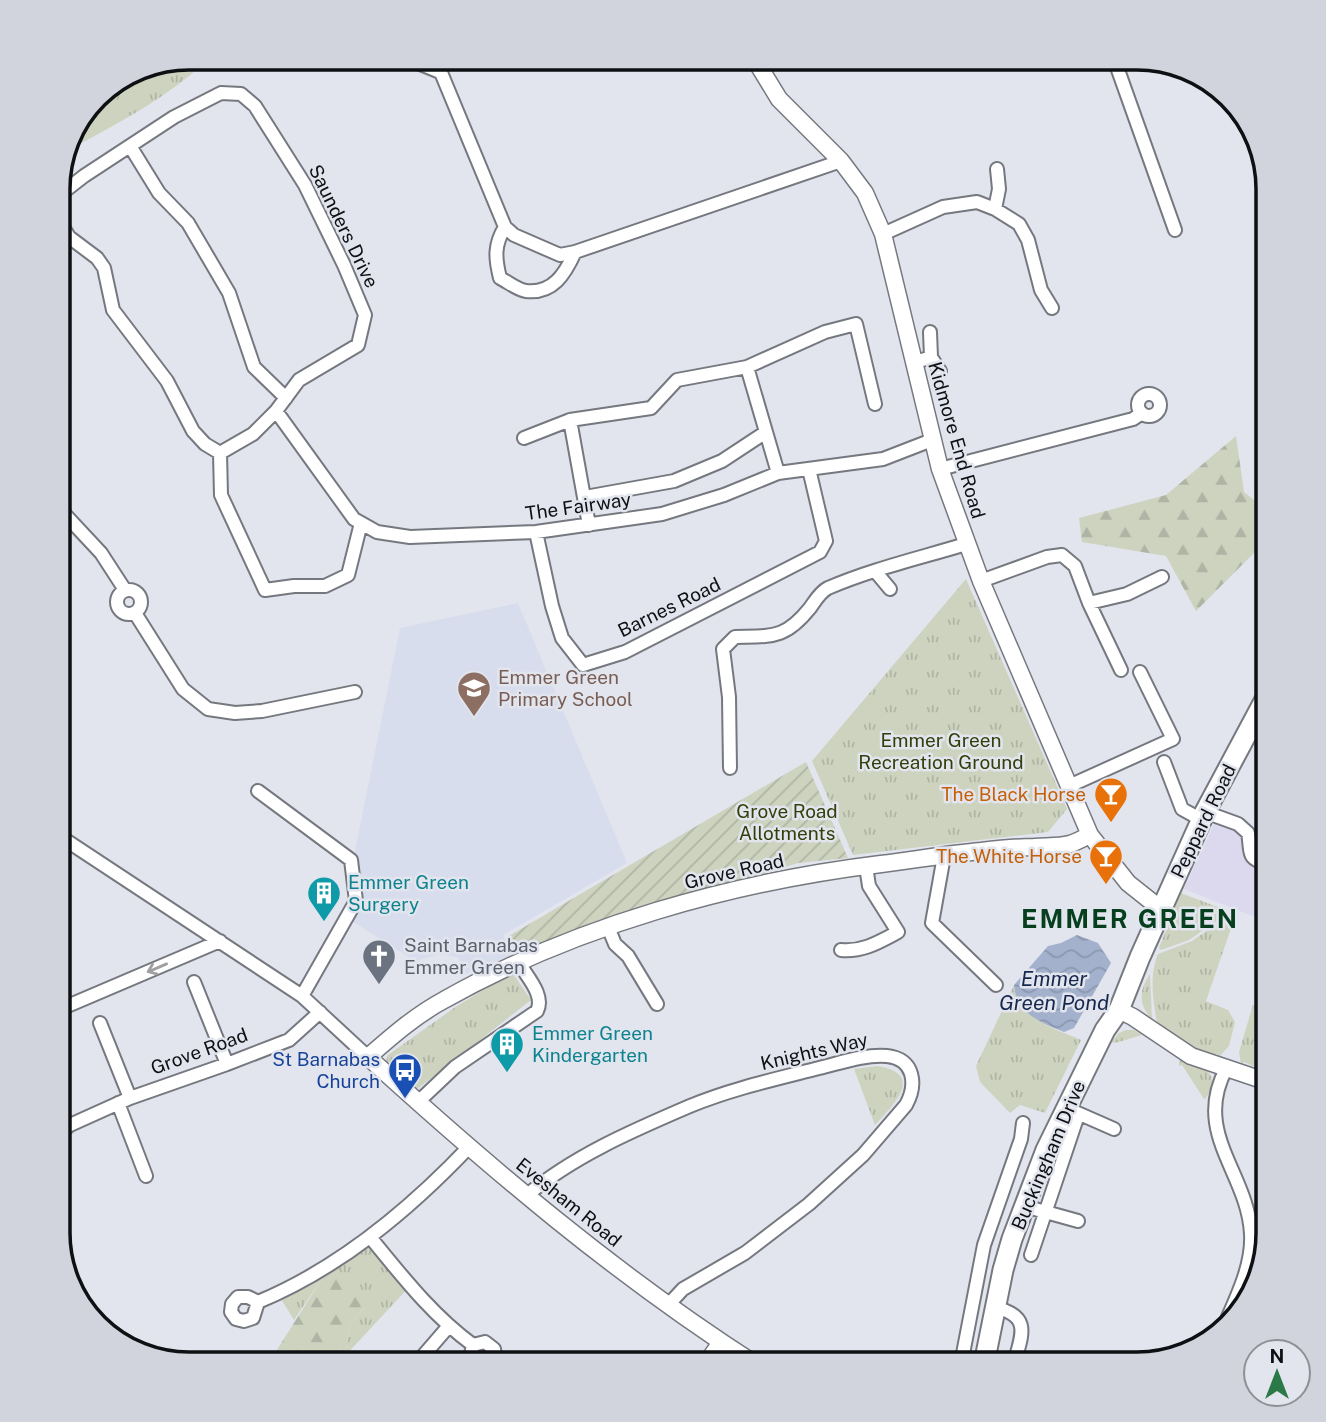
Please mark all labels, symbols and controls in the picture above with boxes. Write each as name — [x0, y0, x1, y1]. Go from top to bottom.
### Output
street label: Saunders Drive — [305, 161, 383, 291]
street label: Kidmore End Road — [924, 359, 990, 521]
street label: The Fairway — [524, 488, 632, 524]
street label: Barnes Road — [614, 573, 724, 641]
place label: Emmer Green Primary School — [498, 666, 633, 710]
school or university icon: Emmer Green Primary School — [455, 669, 493, 718]
park label: Emmer Green Recreation Ground — [858, 729, 1024, 773]
street label: Peppard Road — [1166, 760, 1240, 882]
bar icon: The Black Horse — [1092, 775, 1130, 824]
place label: The Black Horse — [941, 783, 1086, 805]
park label: Grove Road Allotments — [736, 800, 838, 844]
bar icon: The White Horse — [1087, 837, 1125, 886]
place label: The White Horse — [936, 845, 1082, 867]
street label: Grove Road — [682, 849, 786, 893]
place label: Emmer Green Surgery — [348, 871, 469, 915]
building icon: Emmer Green Surgery — [305, 874, 343, 923]
district label: EMMER GREEN — [1021, 903, 1239, 934]
place label: Saint Barnabas Emmer Green — [404, 934, 538, 978]
church icon: Saint Barnabas Emmer Green — [360, 937, 398, 986]
one-way arrow — [147, 962, 168, 975]
water label: Emmer Green Pond — [999, 966, 1109, 1015]
place label: Emmer Green Kindergarten — [532, 1022, 653, 1066]
street label: Grove Road — [148, 1023, 250, 1079]
building icon: Emmer Green Kindergarten — [488, 1025, 526, 1074]
street label: Knights Way — [758, 1028, 870, 1074]
place label: St Barnabas Church — [272, 1048, 380, 1092]
bus stop icon: St Barnabas Church — [386, 1051, 424, 1100]
street label: Buckingham Drive — [1007, 1077, 1089, 1233]
street label: Evesham Road — [512, 1153, 626, 1251]
north arrow — [1242, 1338, 1312, 1408]
text: N — [1270, 1345, 1284, 1367]

